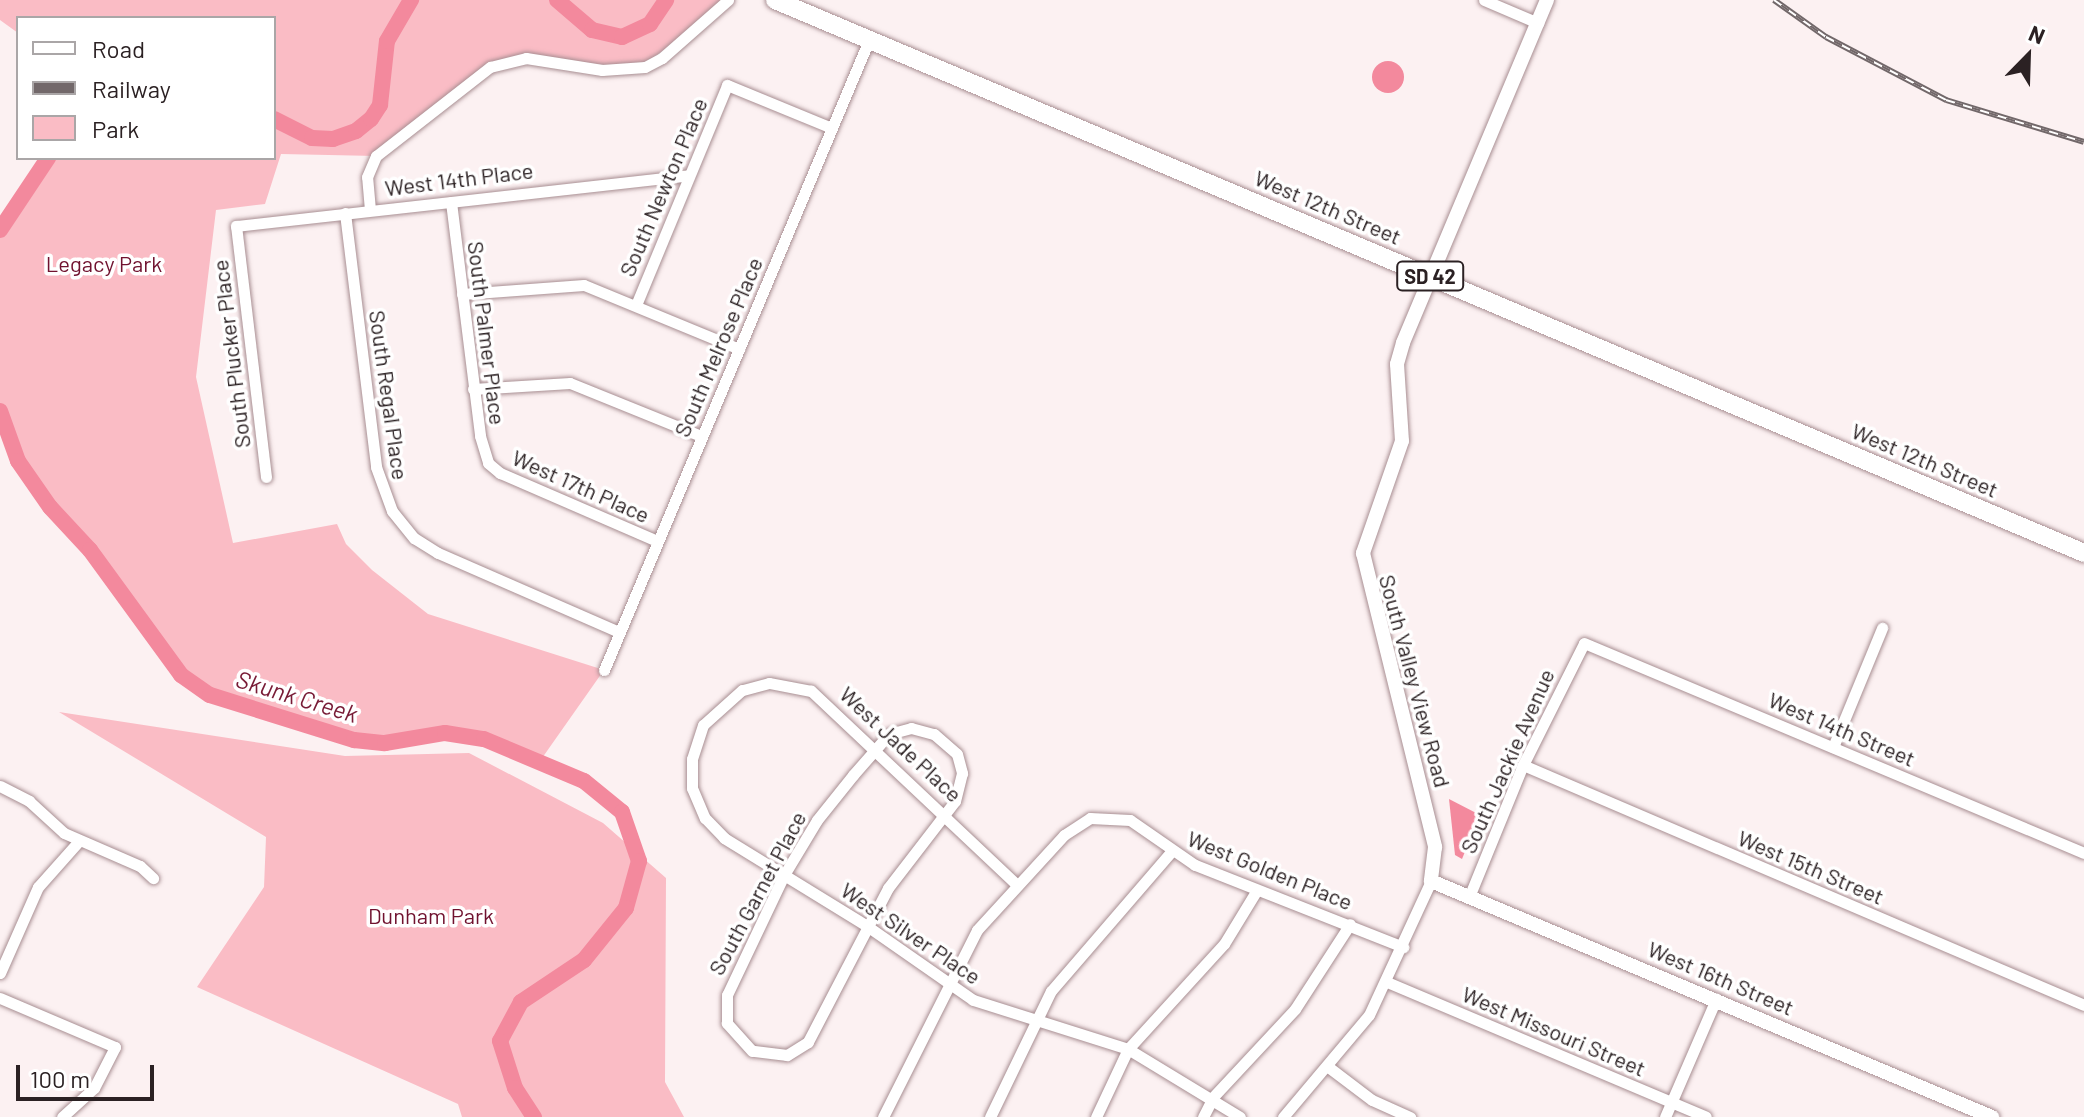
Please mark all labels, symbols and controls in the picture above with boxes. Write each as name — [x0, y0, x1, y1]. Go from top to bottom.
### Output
legend — [16, 16, 276, 160]
north arrow — [1988, 16, 2068, 96]
text: N — [2026, 19, 2049, 49]
text: Road — [92, 34, 145, 63]
text: Railway — [92, 74, 171, 103]
street label: South Newton Place — [613, 94, 713, 280]
text: Park — [92, 114, 139, 143]
street label: West 14th Place — [383, 157, 535, 201]
street label: West 12th Street — [1251, 164, 1405, 250]
street label: South Palmer Place — [463, 240, 511, 426]
park label: Legacy Park — [46, 251, 162, 277]
street label: South Melrose Place — [668, 253, 768, 441]
street label: South Plucker Place — [206, 258, 256, 450]
road number: SD 42 — [1396, 260, 1464, 292]
street label: South Regal Place — [364, 309, 414, 481]
street label: West 12th Street — [1848, 417, 2002, 503]
street label: West 17th Place — [508, 444, 654, 528]
street label: South Valley View Road — [1374, 572, 1456, 790]
water label: Skunk Creek — [233, 664, 361, 728]
street label: South Jackie Avenue — [1454, 665, 1560, 857]
street label: West Jade Place — [835, 681, 967, 807]
street label: West 14th Street — [1765, 686, 1919, 772]
street label: South Garnet Place — [703, 807, 811, 979]
street label: West 15th Street — [1734, 824, 1888, 910]
street label: West Golden Place — [1184, 825, 1356, 915]
street label: West Silver Place — [836, 877, 986, 989]
park label: Dunham Park — [368, 903, 494, 929]
street label: West 16th Street — [1644, 935, 1798, 1021]
street label: West Missouri Street — [1458, 980, 1650, 1082]
scale bar — [20, 1049, 158, 1099]
text: 100 m — [30, 1064, 90, 1093]

